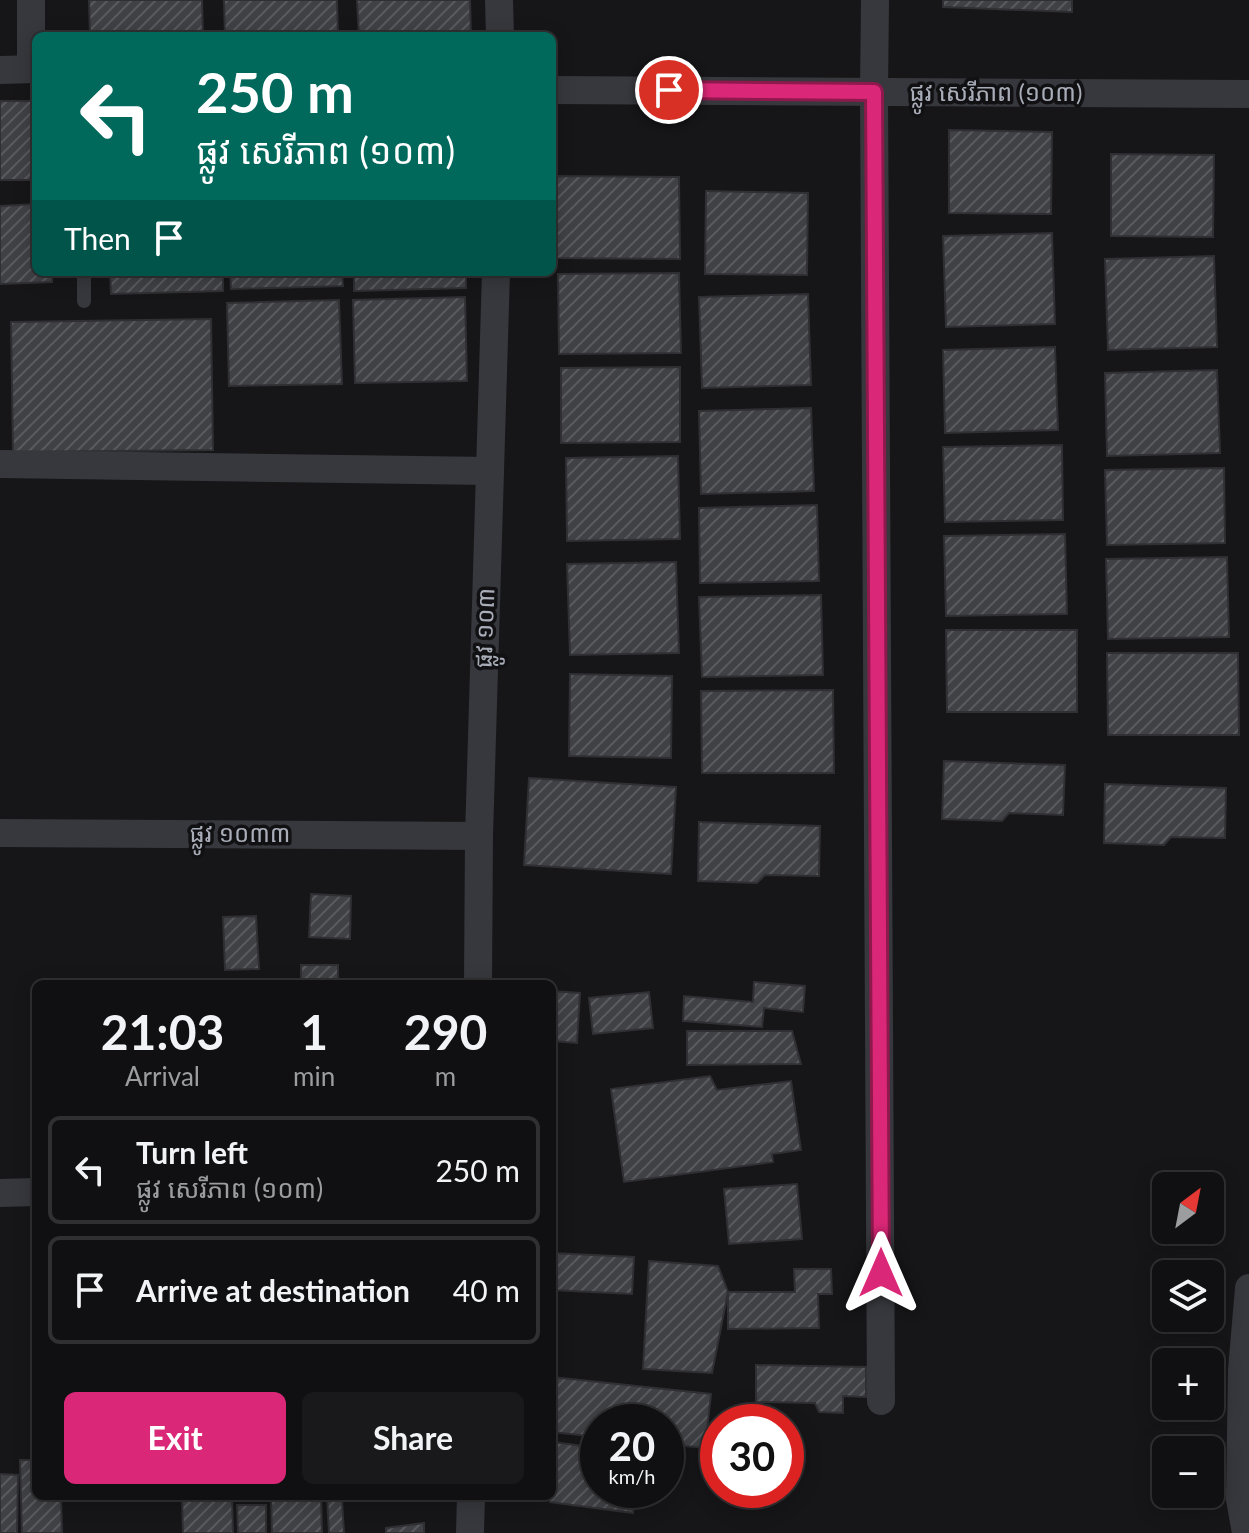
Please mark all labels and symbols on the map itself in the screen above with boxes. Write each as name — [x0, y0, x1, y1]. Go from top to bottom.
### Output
pin — [635, 56, 703, 124]
street label: ផ្លូវ សេរីភាព (១០៣) — [910, 77, 1082, 115]
street label: ផ្លូវ ១០៣ — [468, 587, 508, 669]
street label: ផ្លូវ ១០៣៣ — [189, 818, 291, 856]
north arrow — [1152, 1172, 1224, 1244]
position arrow — [839, 1231, 923, 1315]
speed limit sign: 30 — [700, 1404, 804, 1508]

